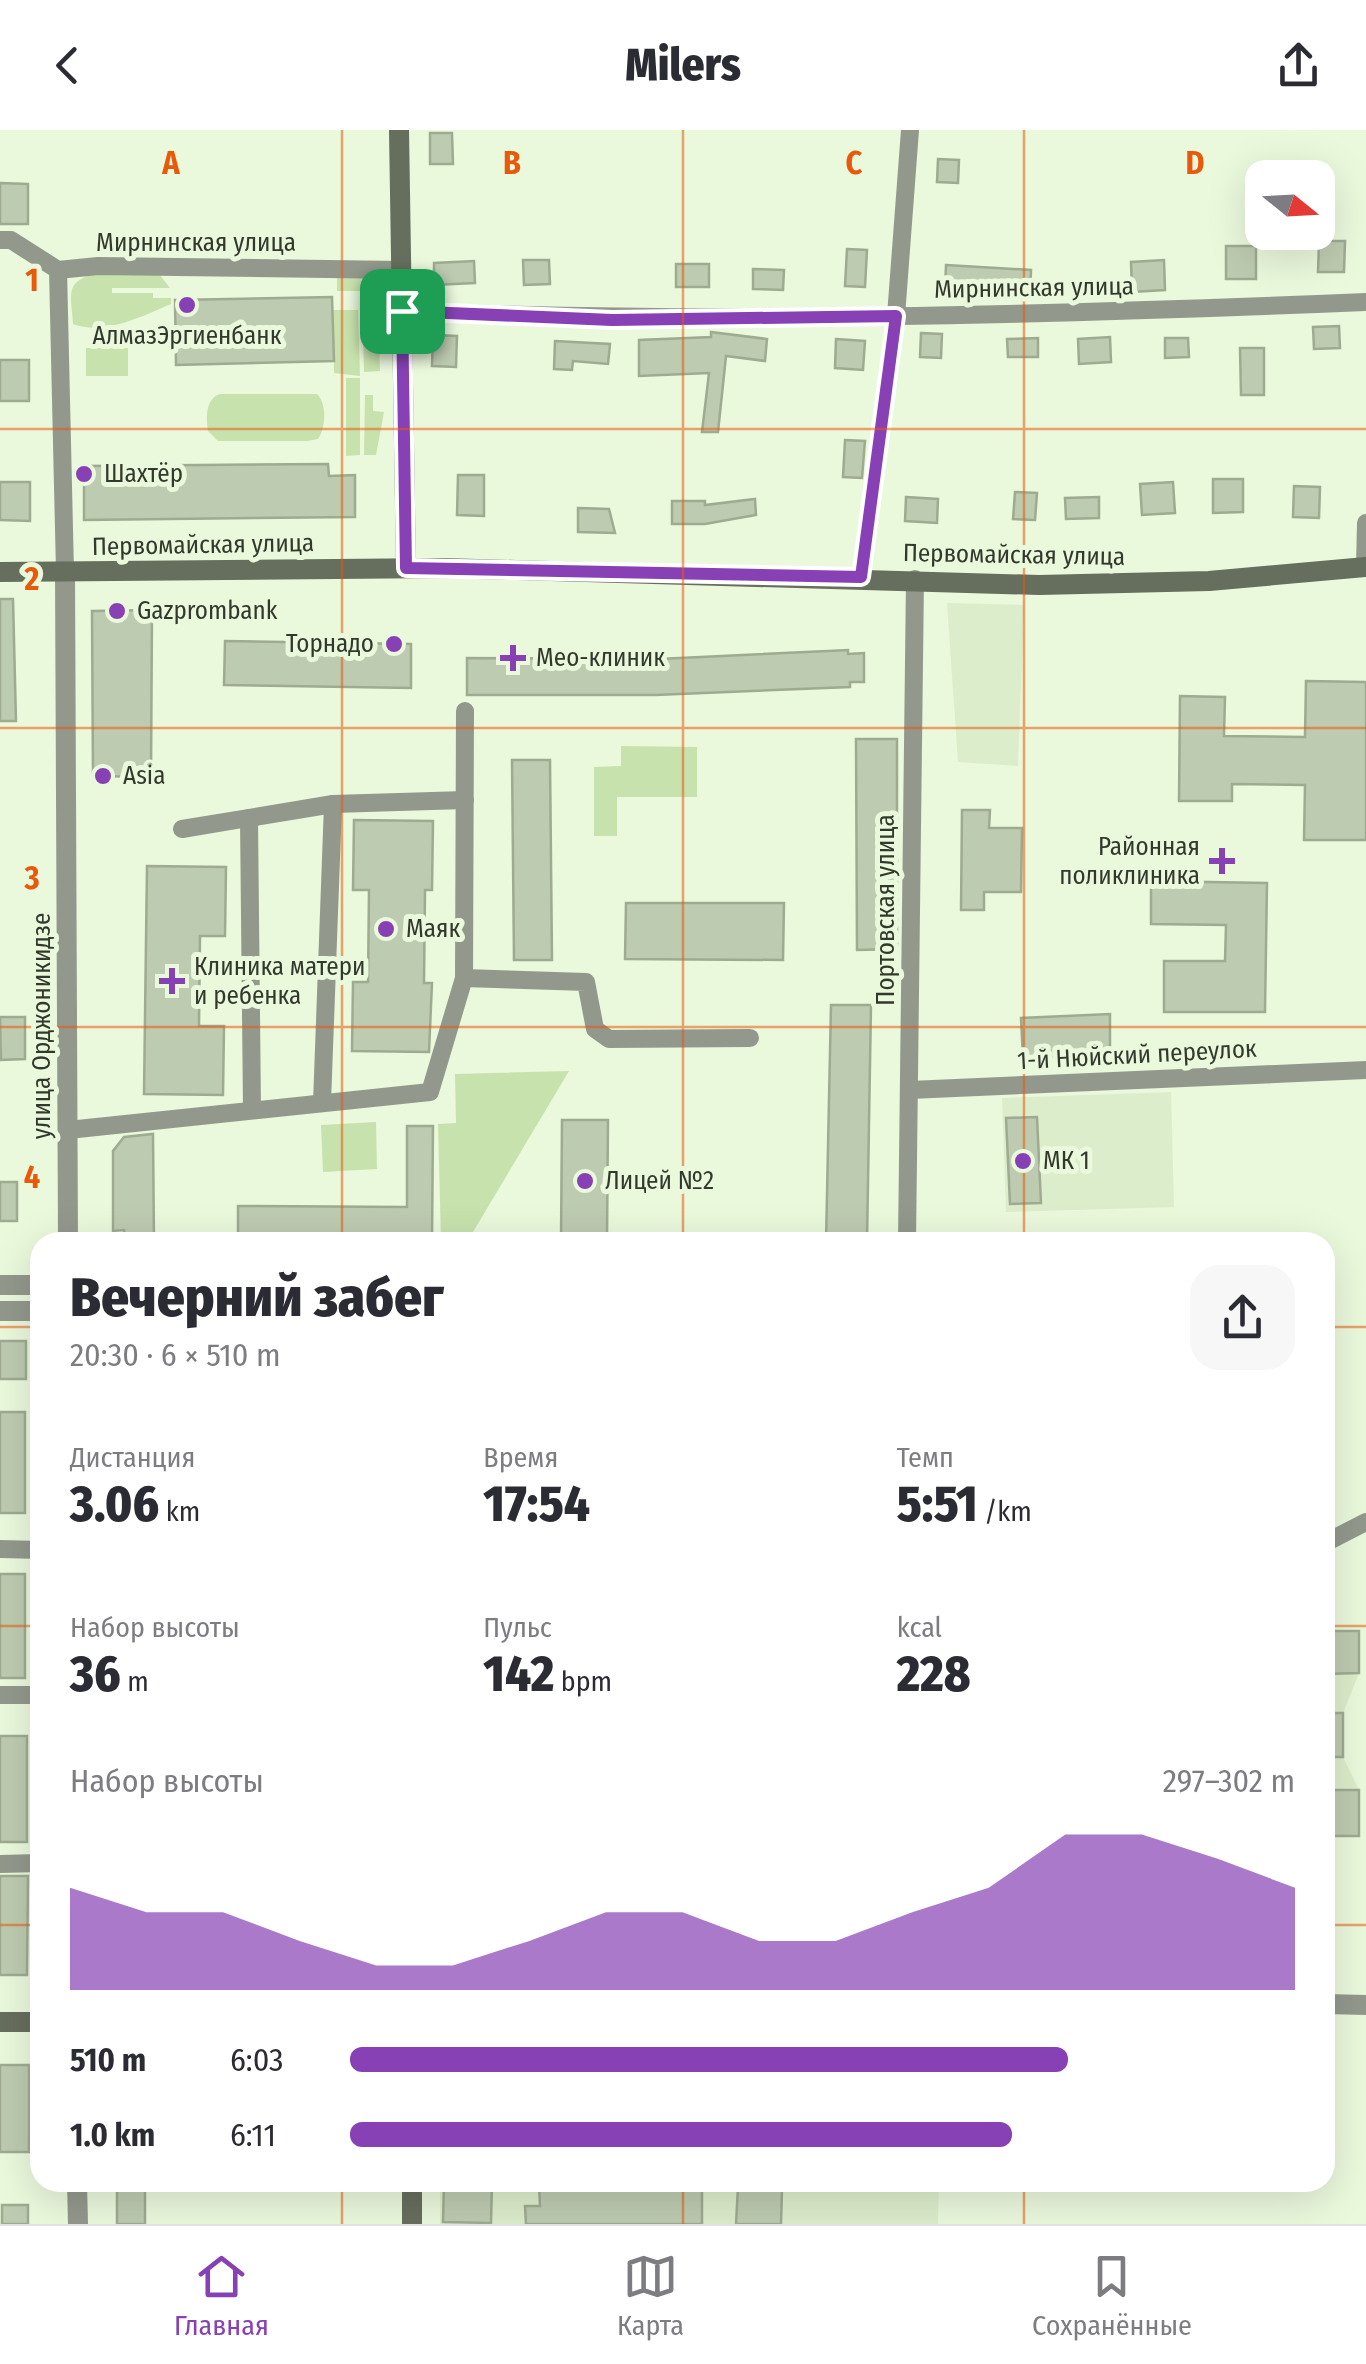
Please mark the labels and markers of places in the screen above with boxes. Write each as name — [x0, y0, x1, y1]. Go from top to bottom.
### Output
pin — [360, 269, 445, 354]
marker: АлмазЭргиенбанк — [176, 294, 198, 316]
place label: АлмазЭргиенбанк — [93, 321, 282, 351]
place label: Шахтёр — [104, 459, 183, 489]
marker: Шахтёр — [73, 463, 95, 485]
place label: Gazprombank — [137, 596, 278, 626]
marker: Gazprombank — [106, 600, 128, 622]
place label: Торнадо — [286, 629, 374, 659]
marker: Торнадо — [383, 633, 405, 655]
place label: Мео-клиник — [536, 643, 665, 673]
marker: Мео-клиник — [500, 645, 526, 671]
place label: Asia — [123, 761, 165, 791]
marker: Asia — [92, 765, 114, 787]
place label: Районная поликлиника — [1059, 832, 1200, 891]
marker: Районная поликлиника — [1209, 848, 1235, 874]
place label: Маяк — [406, 914, 460, 944]
marker: Маяк — [375, 918, 397, 940]
place label: Клиника матери и ребенка — [194, 952, 365, 1011]
marker: Клиника матери и ребенка — [159, 968, 185, 994]
place label: МК 1 — [1043, 1146, 1090, 1176]
marker: МК 1 — [1012, 1150, 1034, 1172]
place label: Лицей №2 — [605, 1166, 714, 1196]
marker: Лицей №2 — [574, 1170, 596, 1192]

